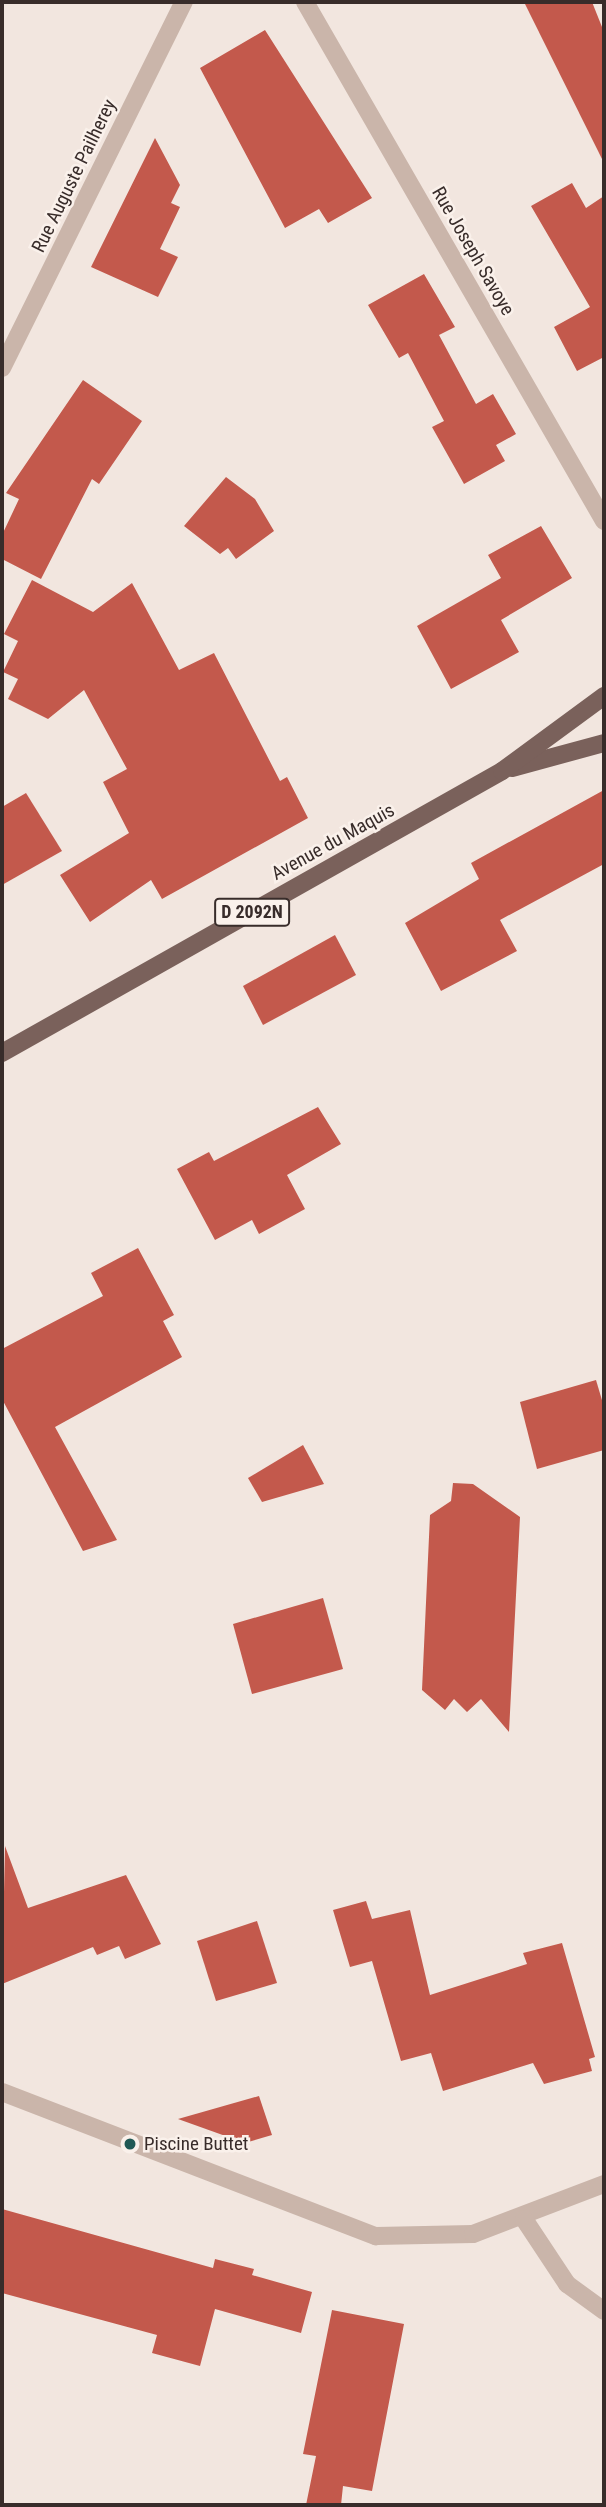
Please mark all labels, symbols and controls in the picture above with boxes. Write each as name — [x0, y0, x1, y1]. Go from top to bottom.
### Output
street label: Rue Auguste Pailherey — [27, 96, 121, 256]
street label: Rue Joseph Savoye — [427, 183, 519, 319]
street label: Avenue du Maquis — [267, 799, 399, 885]
road number: D 2092N — [214, 897, 290, 926]
place label: Piscine Buttet — [144, 2133, 248, 2155]
marker: Piscine Buttet — [122, 2136, 138, 2152]

